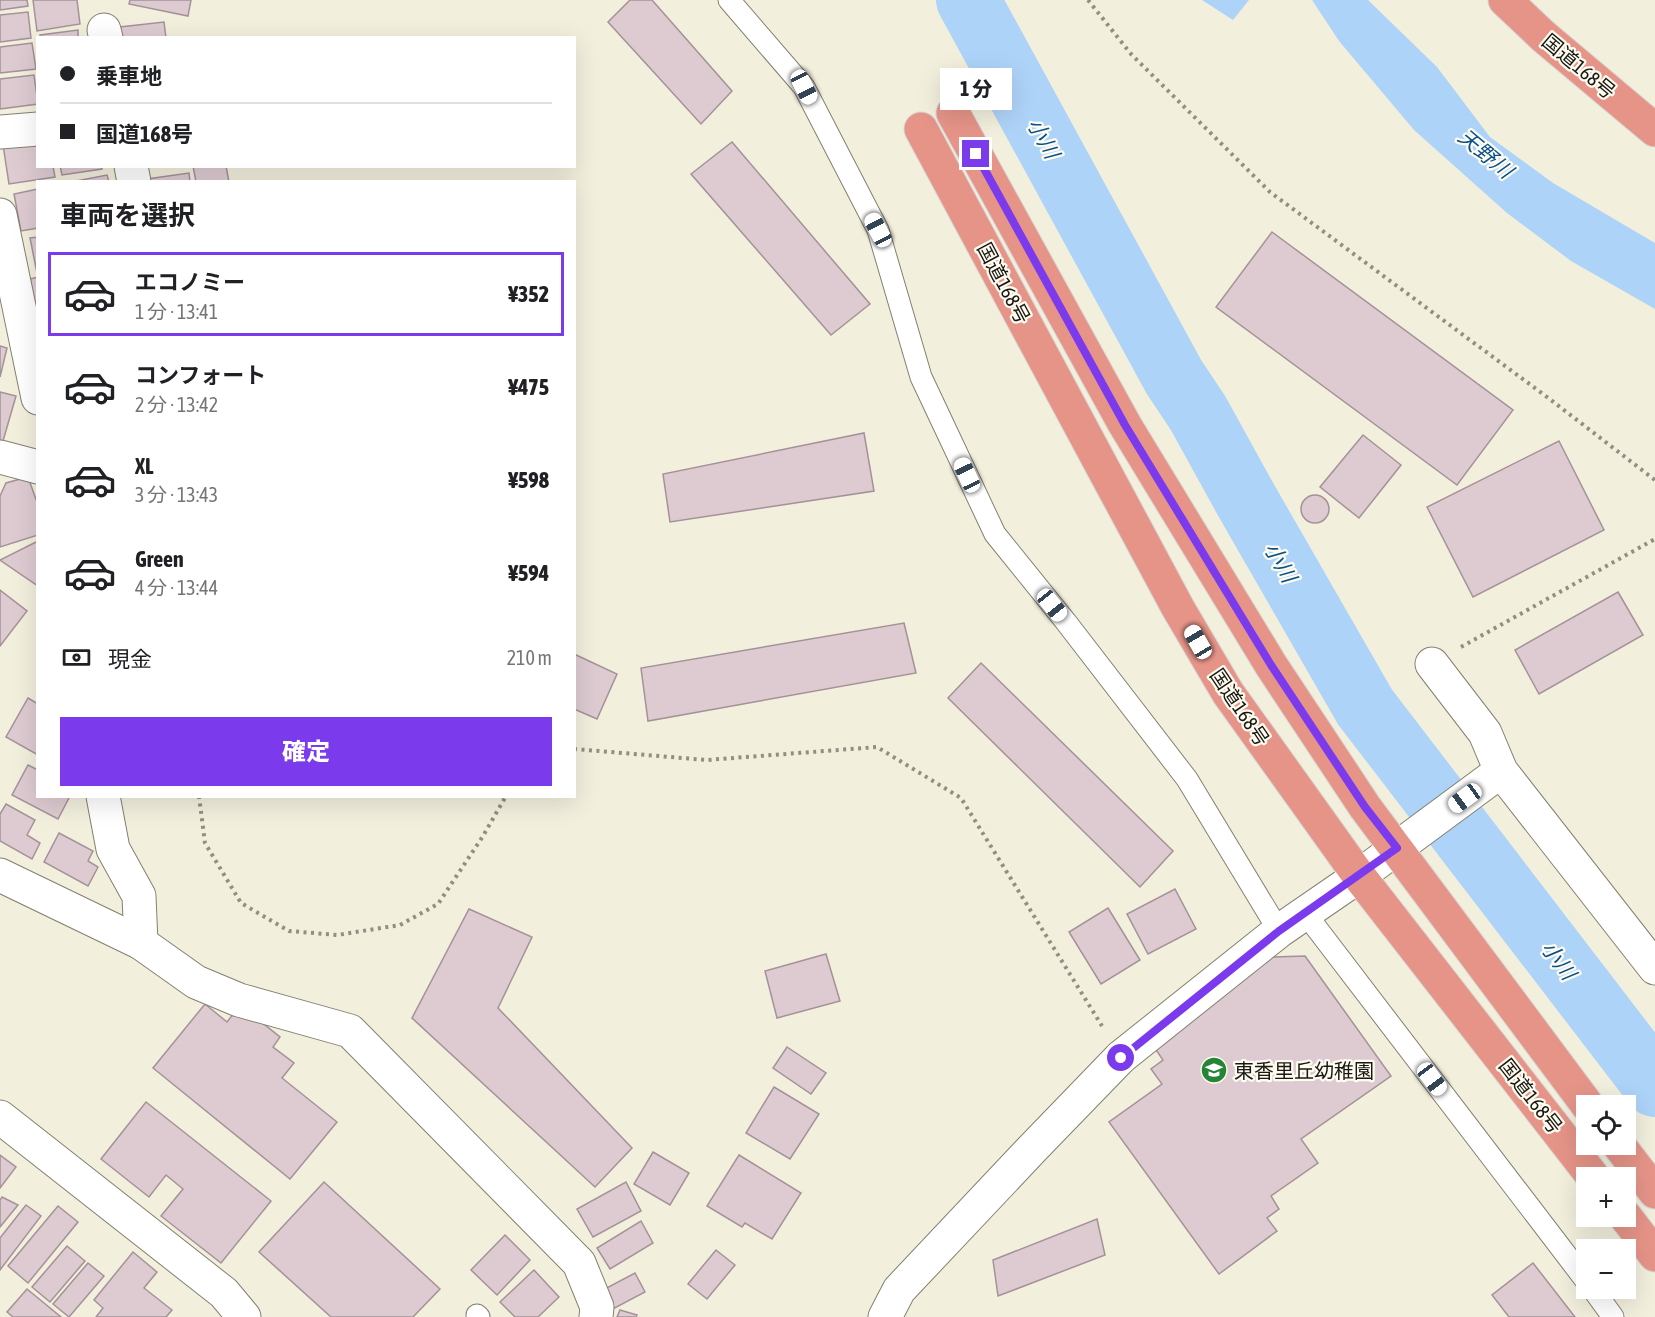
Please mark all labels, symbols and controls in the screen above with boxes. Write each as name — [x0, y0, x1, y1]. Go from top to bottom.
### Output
street label: 国道168号 — [1538, 29, 1620, 103]
text: 乗車地 — [96, 63, 162, 89]
car — [788, 67, 820, 107]
callout: 1 分 — [940, 67, 1012, 109]
text: 1 分 — [960, 77, 992, 100]
water label: 小川 — [1023, 114, 1066, 164]
text: 国道168号 — [96, 121, 193, 147]
water label: 天野川 — [1454, 124, 1519, 184]
route end — [962, 140, 989, 167]
text: 車両を選択 — [60, 200, 195, 231]
car — [862, 210, 894, 250]
street label: 国道168号 — [973, 239, 1035, 327]
icon: car — [63, 267, 117, 321]
text: エコノミー — [135, 269, 245, 295]
text: ¥352 — [508, 281, 549, 307]
text: 1 分 · 13:41 — [135, 300, 218, 323]
icon: car — [63, 360, 117, 414]
text: コンフォート — [135, 362, 266, 388]
text: ¥475 — [508, 374, 549, 400]
text: 2 分 · 13:42 — [135, 393, 218, 416]
icon: car — [63, 453, 117, 507]
text: XL — [135, 453, 153, 479]
car — [951, 455, 983, 495]
text: ¥598 — [508, 467, 549, 493]
text: 3 分 · 13:43 — [135, 483, 218, 506]
water label: 小川 — [1260, 538, 1303, 588]
icon: car — [63, 546, 117, 600]
text: Green — [135, 546, 184, 572]
text: ¥594 — [508, 560, 549, 586]
text: 4 分 · 13:44 — [135, 576, 218, 599]
car — [1034, 585, 1070, 625]
car — [1181, 622, 1215, 662]
icon: cash — [60, 641, 93, 674]
text: 現金 — [108, 646, 152, 672]
text: 210 m — [507, 646, 552, 669]
street label: 国道168号 — [1206, 664, 1274, 750]
button: 確定 — [60, 717, 552, 786]
car — [1445, 780, 1485, 816]
water label: 小川 — [1537, 936, 1582, 986]
route start — [1107, 1044, 1134, 1071]
street label: 国道168号 — [1495, 1054, 1567, 1138]
school or university icon: 東香里丘幼稚園 — [1199, 1055, 1229, 1085]
place label: 東香里丘幼稚園 — [1234, 1059, 1374, 1082]
car — [1414, 1059, 1450, 1099]
map controls — [1576, 1095, 1636, 1299]
button: locate — [1576, 1095, 1636, 1155]
button: + — [1576, 1167, 1636, 1227]
button: − — [1576, 1239, 1636, 1299]

